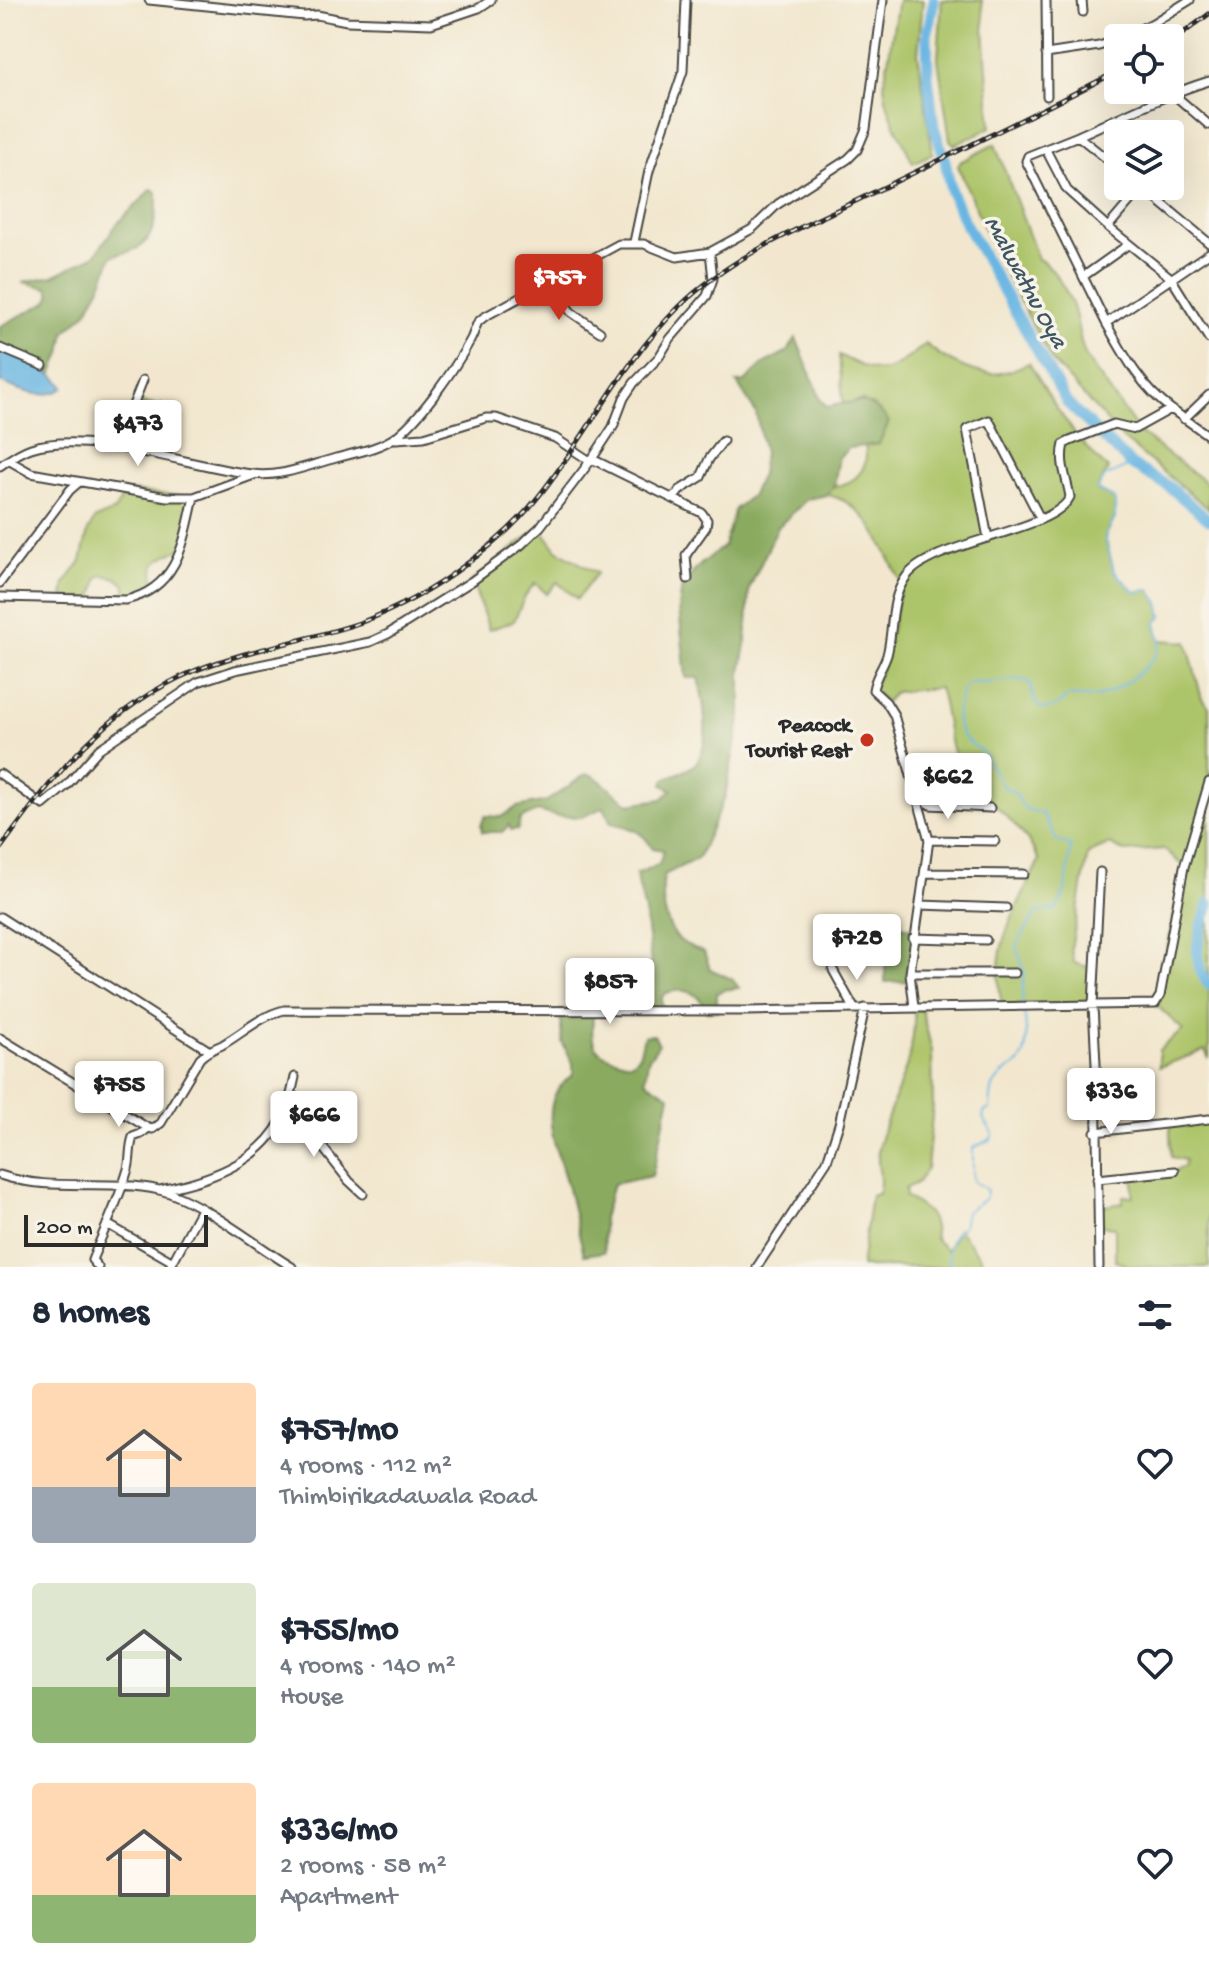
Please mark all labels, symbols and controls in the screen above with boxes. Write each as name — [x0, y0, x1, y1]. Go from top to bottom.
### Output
map controls — [1104, 24, 1184, 200]
button: locate — [1104, 24, 1184, 104]
button: layers — [1104, 120, 1184, 200]
water label: Malwathu Oya — [976, 212, 1073, 356]
pin: $757 — [512, 254, 606, 322]
text: $757 — [533, 264, 585, 295]
pin: $473 — [91, 400, 185, 468]
text: $473 — [113, 410, 164, 441]
place label: Peacock Tourist Rest — [744, 714, 853, 765]
marker: Peacock Tourist Rest — [858, 731, 876, 749]
pin: $662 — [901, 753, 995, 821]
text: $662 — [923, 763, 973, 794]
pin: $728 — [810, 914, 904, 982]
text: $728 — [831, 924, 883, 955]
pin: $857 — [563, 958, 657, 1026]
text: $857 — [583, 968, 637, 999]
pin: $755 — [72, 1061, 166, 1129]
pin: $336 — [1064, 1068, 1158, 1136]
text: $755 — [93, 1071, 145, 1102]
text: $336 — [1085, 1078, 1137, 1109]
pin: $666 — [267, 1091, 361, 1159]
text: $666 — [288, 1101, 340, 1132]
scale bar — [24, 1211, 208, 1247]
text: 200 m — [36, 1216, 93, 1242]
icon: filters — [1133, 1293, 1177, 1337]
text: 8 homes — [32, 1295, 149, 1335]
text: $757/mo — [280, 1412, 398, 1452]
icon: home — [96, 1415, 192, 1511]
icon: heart — [1133, 1441, 1177, 1485]
text: 4 rooms · 112 m² — [280, 1452, 452, 1483]
text: Thimbirikadawala Road — [280, 1483, 536, 1514]
text: $755/mo — [280, 1612, 399, 1652]
icon: home — [96, 1615, 192, 1711]
icon: heart — [1133, 1641, 1177, 1685]
text: 4 rooms · 140 m² — [280, 1652, 456, 1683]
text: House — [280, 1683, 344, 1714]
text: $336/mo — [280, 1812, 398, 1852]
icon: home — [96, 1815, 192, 1911]
icon: heart — [1133, 1841, 1177, 1885]
text: 2 rooms · 58 m² — [280, 1852, 446, 1883]
text: Apartment — [280, 1883, 397, 1914]

